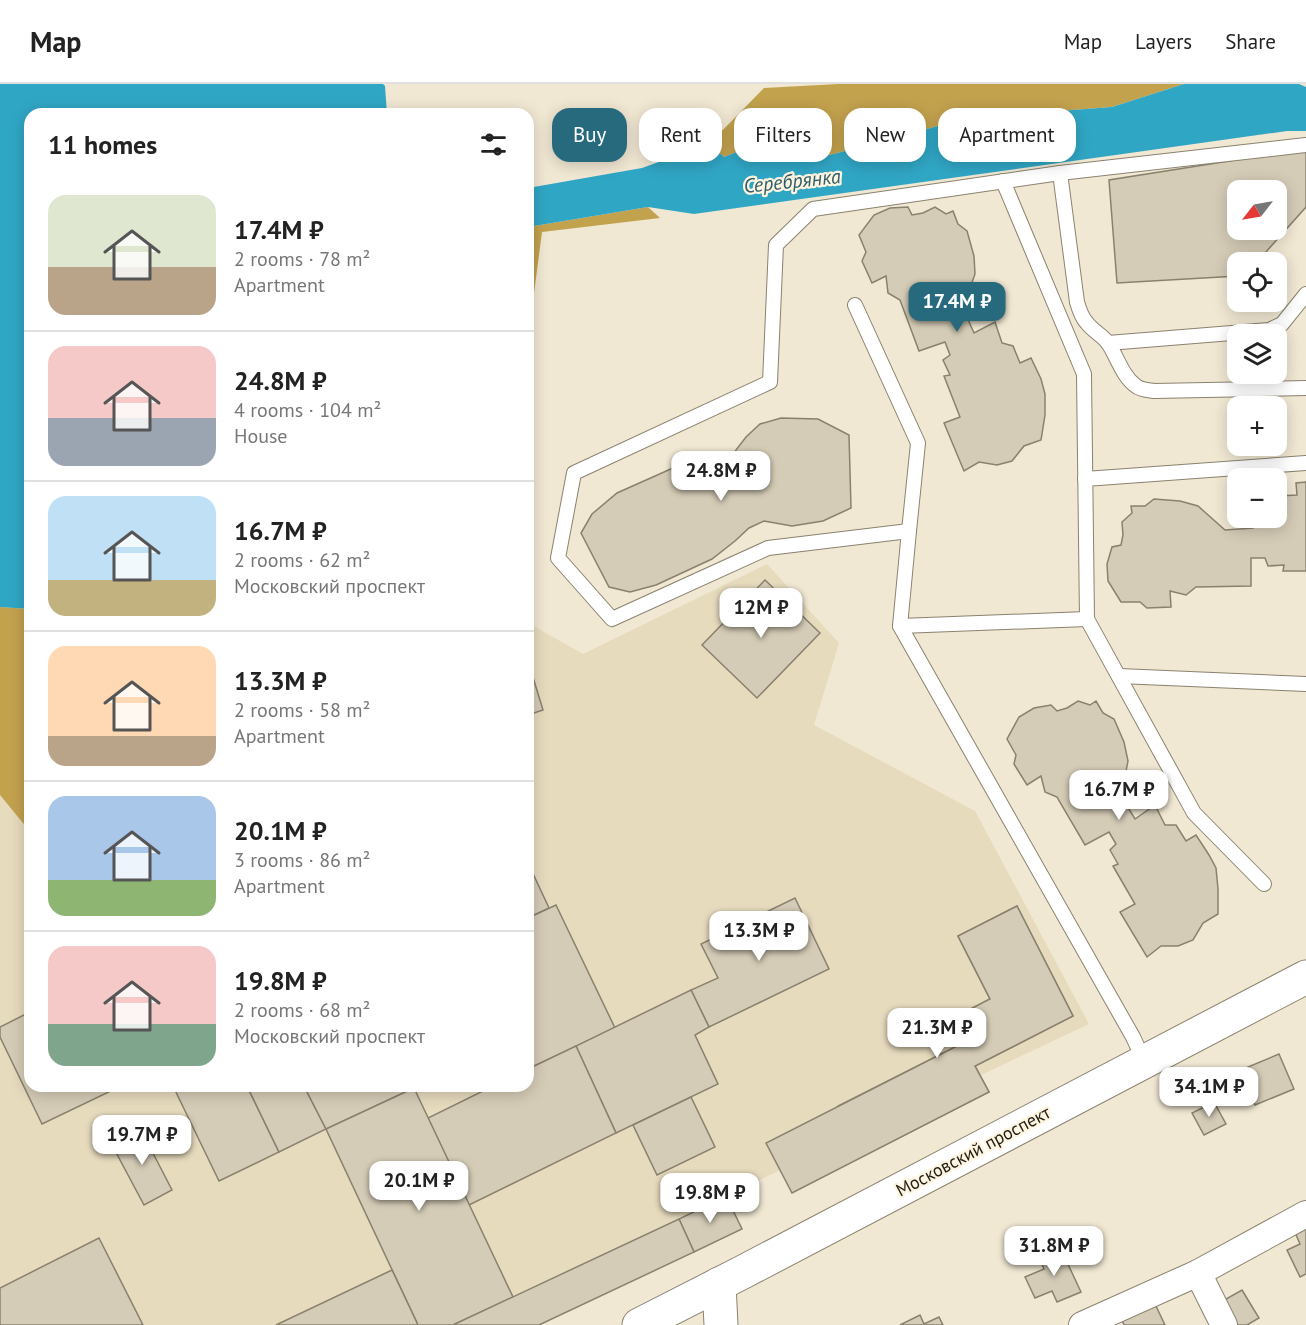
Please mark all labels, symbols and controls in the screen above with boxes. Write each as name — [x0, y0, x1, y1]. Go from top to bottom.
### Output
text: Map — [30, 23, 81, 60]
text: Map — [1064, 28, 1102, 55]
text: Layers — [1135, 28, 1192, 55]
text: Share — [1225, 28, 1276, 55]
chip: Buy — [552, 108, 627, 162]
chip: Rent — [639, 108, 722, 162]
chip: Filters — [734, 108, 832, 162]
chip: New — [844, 108, 926, 162]
chip: Apartment — [938, 108, 1076, 162]
text: 11 homes — [48, 128, 157, 161]
icon: filters — [477, 128, 510, 161]
water label: Серебрянка — [742, 163, 842, 199]
north arrow — [1227, 180, 1287, 240]
map controls — [1227, 180, 1287, 528]
text: 17.4M ₽ — [234, 213, 324, 246]
icon: home — [96, 219, 168, 291]
text: 2 rooms · 78 m² — [234, 246, 370, 272]
button: locate — [1227, 252, 1287, 312]
text: Apartment — [234, 272, 325, 298]
pin: 17.4M ₽ — [902, 282, 1012, 333]
text: 17.4M ₽ — [923, 288, 991, 314]
button: layers — [1227, 324, 1287, 384]
text: 24.8M ₽ — [234, 364, 327, 397]
icon: home — [96, 370, 168, 442]
button: + — [1227, 396, 1287, 456]
text: 4 rooms · 104 m² — [234, 397, 381, 423]
text: House — [234, 423, 288, 449]
pin: 24.8M ₽ — [666, 451, 776, 502]
text: 24.8M ₽ — [685, 457, 757, 483]
button: − — [1227, 468, 1287, 528]
text: 16.7M ₽ — [234, 514, 327, 547]
icon: home — [96, 520, 168, 592]
text: 2 rooms · 62 m² — [234, 547, 370, 573]
text: Московский проспект — [234, 573, 425, 599]
pin: 12M ₽ — [719, 588, 803, 639]
text: 12M ₽ — [733, 594, 789, 620]
text: 13.3M ₽ — [234, 664, 327, 697]
icon: home — [96, 670, 168, 742]
text: 2 rooms · 58 m² — [234, 697, 370, 723]
text: Apartment — [234, 723, 325, 749]
pin: 16.7M ₽ — [1064, 770, 1174, 821]
text: 16.7M ₽ — [1083, 776, 1155, 802]
text: 20.1M ₽ — [234, 814, 327, 847]
icon: home — [96, 820, 168, 892]
text: 3 rooms · 86 m² — [234, 847, 370, 873]
text: Apartment — [234, 873, 325, 899]
pin: 13.3M ₽ — [704, 911, 814, 962]
text: 13.3M ₽ — [723, 917, 795, 943]
text: 19.8M ₽ — [234, 964, 327, 997]
icon: home — [96, 970, 168, 1042]
text: 2 rooms · 68 m² — [234, 997, 370, 1023]
pin: 21.3M ₽ — [882, 1008, 992, 1059]
text: 21.3M ₽ — [901, 1014, 973, 1040]
text: Московский проспект — [234, 1023, 425, 1049]
pin: 34.1M ₽ — [1154, 1067, 1264, 1118]
text: 34.1M ₽ — [1173, 1073, 1245, 1099]
street label: Московский проспект — [892, 1100, 1055, 1202]
pin: 19.7M ₽ — [87, 1115, 197, 1166]
text: 19.7M ₽ — [106, 1121, 178, 1147]
pin: 20.1M ₽ — [364, 1161, 474, 1212]
text: 20.1M ₽ — [383, 1167, 455, 1193]
pin: 19.8M ₽ — [655, 1173, 765, 1224]
text: 19.8M ₽ — [674, 1179, 746, 1205]
pin: 31.8M ₽ — [999, 1226, 1109, 1277]
text: 31.8M ₽ — [1018, 1232, 1090, 1258]

